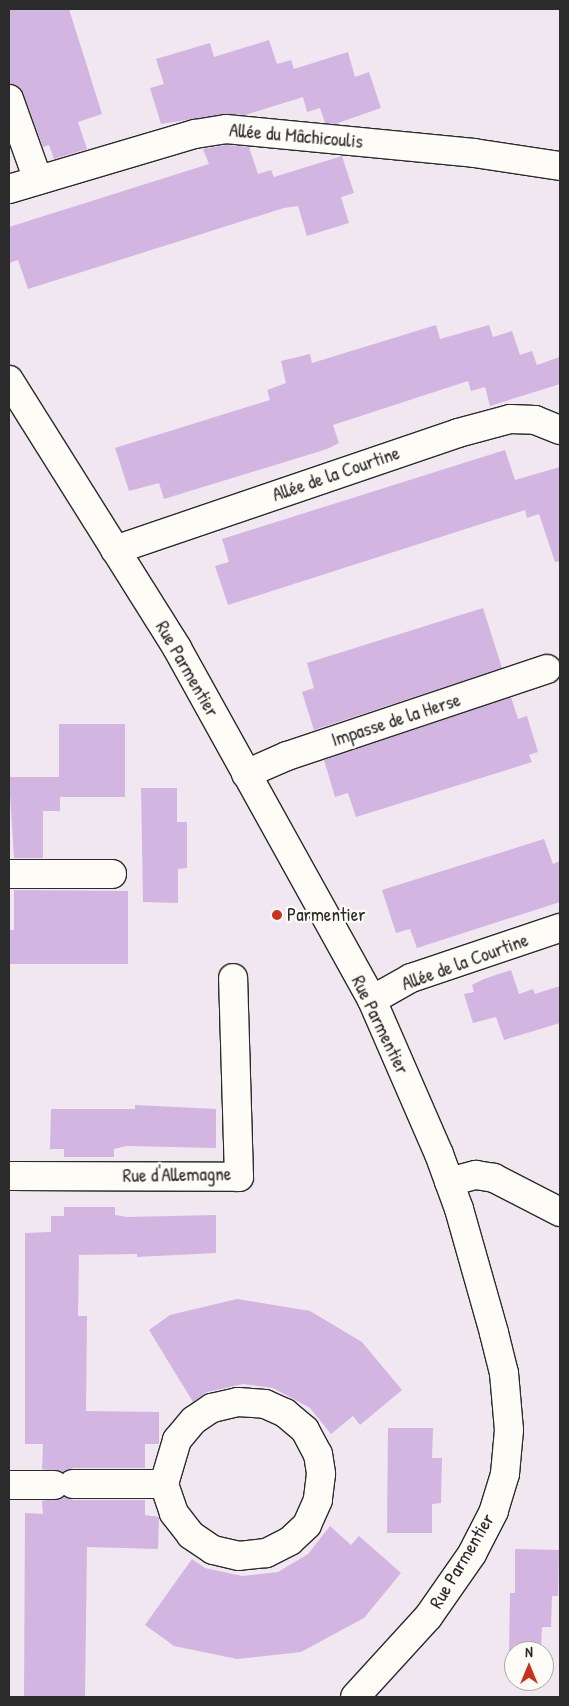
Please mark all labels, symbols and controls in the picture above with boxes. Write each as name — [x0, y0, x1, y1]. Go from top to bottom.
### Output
street label: Allée du Mâchicoulis — [228, 119, 364, 153]
street label: Allée de la Courtine — [269, 442, 403, 506]
street label: Rue Parmentier — [150, 617, 224, 721]
street label: Impasse de la Herse — [329, 688, 463, 752]
place label: Parmentier — [287, 904, 366, 926]
marker: Parmentier — [271, 909, 283, 921]
street label: Allée de la Courtine — [399, 929, 531, 995]
street label: Rue Parmentier — [346, 972, 414, 1078]
street label: Rue d'Allemagne — [122, 1163, 232, 1187]
street label: Rue Parmentier — [425, 1509, 499, 1613]
north arrow — [504, 1641, 554, 1691]
text: N — [525, 1642, 533, 1661]

